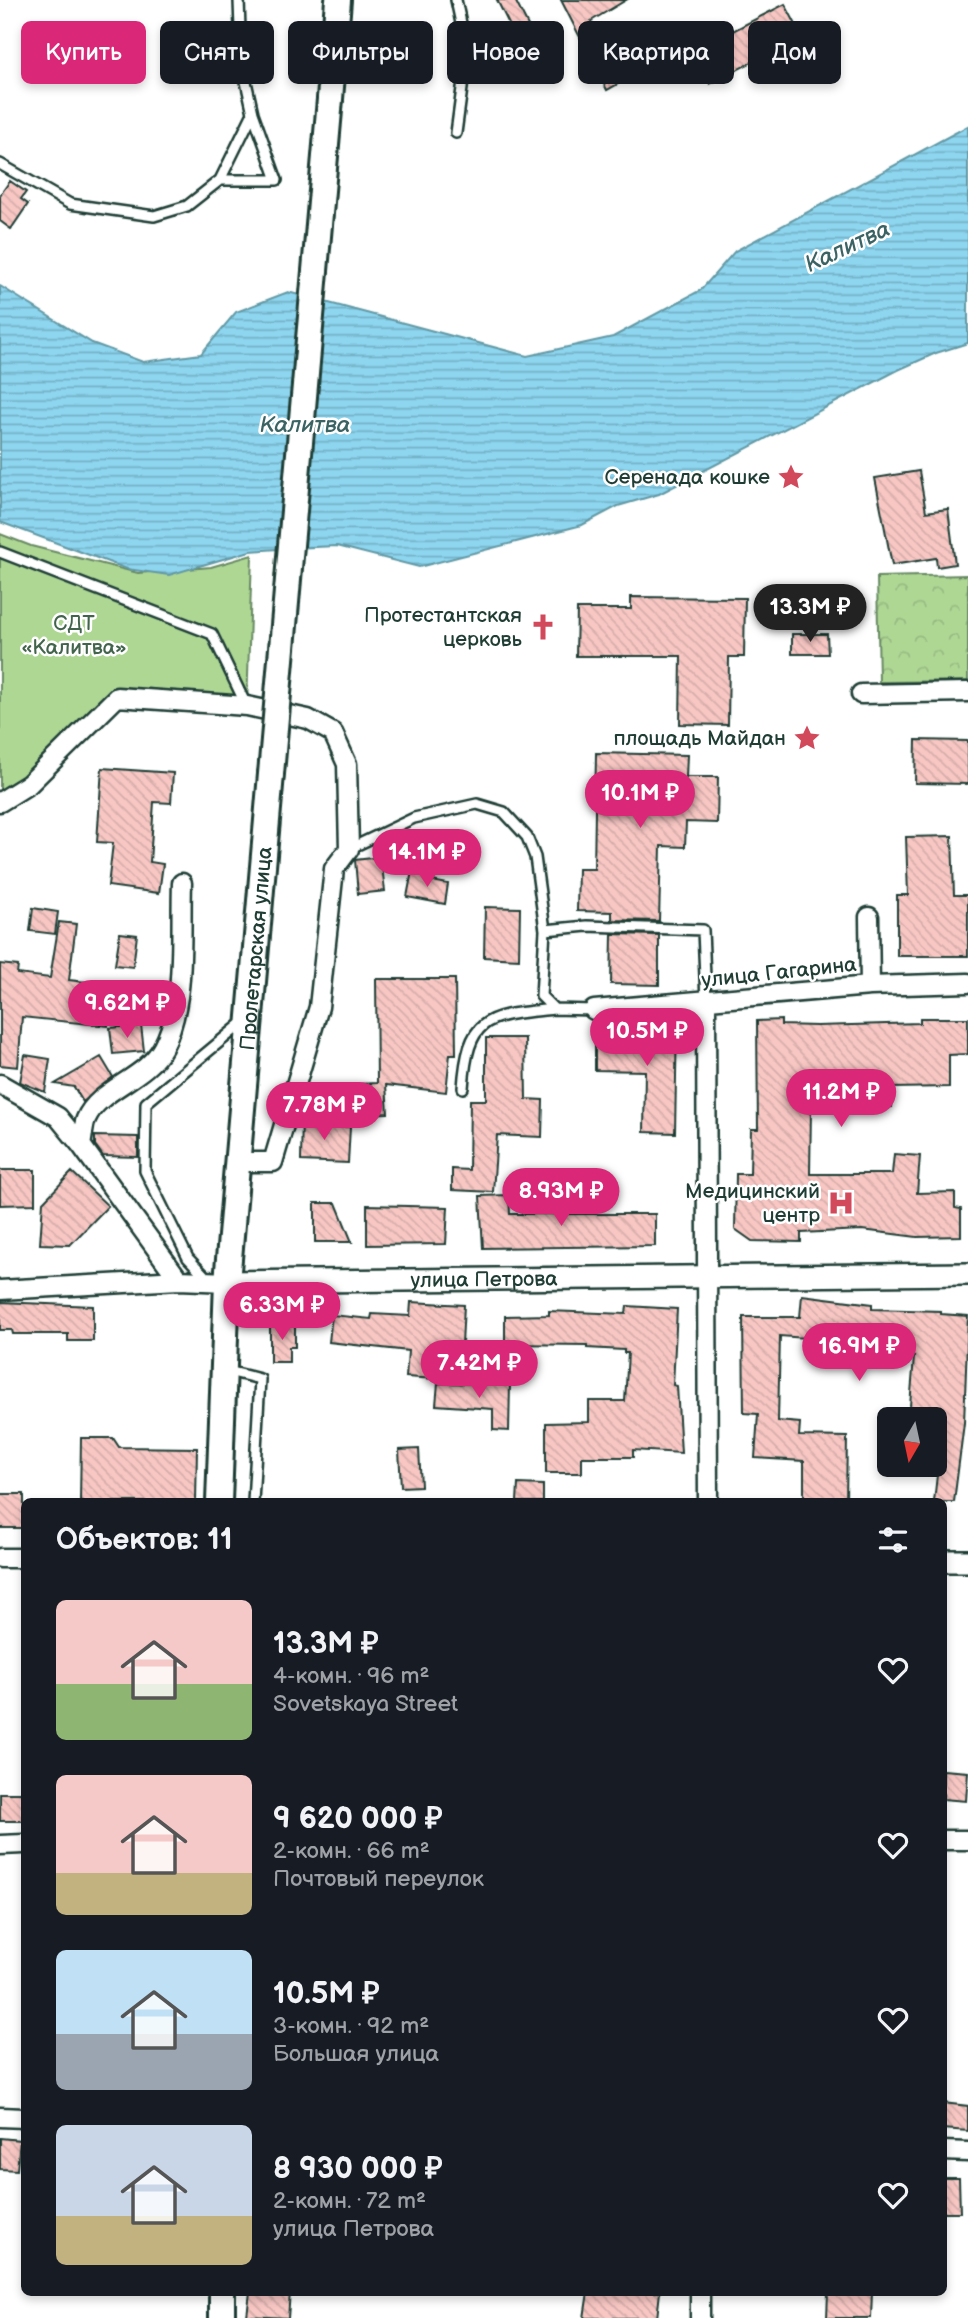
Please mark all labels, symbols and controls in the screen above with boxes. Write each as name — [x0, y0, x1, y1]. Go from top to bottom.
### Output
chip: Купить — [21, 21, 146, 84]
chip: Снять — [160, 21, 274, 84]
chip: Фильтры — [288, 21, 433, 84]
chip: Новое — [447, 21, 564, 84]
chip: Квартира — [578, 21, 734, 84]
chip: Дом — [748, 21, 841, 84]
water label: Калитва — [800, 215, 894, 279]
water label: Калитва — [260, 411, 350, 439]
place icon: Серенада кошке — [776, 462, 806, 492]
place label: Серенада кошке — [605, 465, 770, 490]
pin: 13.3M ₽ — [745, 584, 875, 644]
text: 13.3M ₽ — [769, 593, 851, 621]
place label: Протестантская церковь — [364, 603, 523, 652]
park label: СДТ «Калитва» — [21, 611, 127, 660]
church icon: Протестантская церковь — [528, 612, 558, 642]
place icon: площадь Майдан — [792, 723, 822, 753]
place label: площадь Майдан — [613, 726, 786, 751]
pin: 10.1M ₽ — [575, 770, 705, 830]
text: 10.1M ₽ — [601, 779, 679, 807]
pin: 14.1M ₽ — [362, 830, 492, 889]
text: 14.1M ₽ — [388, 838, 466, 866]
street label: Пролетарская улица — [235, 845, 278, 1051]
street label: улица Гагарина — [700, 952, 858, 993]
pin: 9.62M ₽ — [62, 981, 192, 1040]
text: 9.62M ₽ — [84, 989, 170, 1017]
pin: 10.5M ₽ — [582, 1009, 712, 1068]
text: 10.5M ₽ — [606, 1017, 688, 1045]
pin: 11.2M ₽ — [776, 1070, 906, 1129]
text: 11.2M ₽ — [802, 1078, 880, 1106]
pin: 7.78M ₽ — [259, 1082, 389, 1142]
text: 7.78M ₽ — [282, 1091, 366, 1119]
pin: 8.93M ₽ — [496, 1168, 626, 1228]
text: 8.93M ₽ — [518, 1177, 604, 1205]
place label: Медицинский центр — [685, 1179, 820, 1228]
hospital icon: Медицинский центр — [826, 1188, 856, 1218]
street label: улица Петрова — [410, 1266, 558, 1293]
pin: 6.33M ₽ — [217, 1282, 347, 1342]
text: 6.33M ₽ — [239, 1291, 325, 1319]
pin: 16.9M ₽ — [794, 1324, 924, 1383]
text: 16.9M ₽ — [818, 1332, 900, 1360]
pin: 7.42M ₽ — [414, 1340, 544, 1400]
text: 7.42M ₽ — [437, 1349, 521, 1377]
north arrow — [877, 1407, 947, 1477]
map controls — [877, 1407, 947, 1477]
icon: filters — [874, 1521, 912, 1559]
text: Объектов: 11 — [56, 1522, 233, 1558]
text: 13.3M ₽ — [273, 1626, 379, 1662]
icon: home — [112, 1628, 196, 1712]
icon: heart — [874, 1651, 912, 1689]
text: 4-комн. · 96 m² — [273, 1662, 429, 1690]
text: Sovetskaya Street — [273, 1690, 458, 1718]
text: 9 620 000 ₽ — [273, 1801, 443, 1837]
icon: home — [112, 1803, 196, 1887]
icon: heart — [874, 1826, 912, 1864]
text: 2-комн. · 66 m² — [273, 1837, 430, 1865]
text: Почтовый переулок — [273, 1865, 484, 1893]
text: 10.5M ₽ — [273, 1976, 380, 2012]
icon: home — [112, 1978, 196, 2062]
icon: heart — [874, 2001, 912, 2039]
text: 3-комн. · 92 m² — [273, 2012, 429, 2040]
text: Большая улица — [273, 2040, 439, 2068]
text: 8 930 000 ₽ — [273, 2151, 443, 2187]
icon: home — [112, 2153, 196, 2237]
icon: heart — [874, 2176, 912, 2214]
text: 2-комн. · 72 m² — [273, 2187, 426, 2215]
text: улица Петрова — [273, 2215, 434, 2243]

